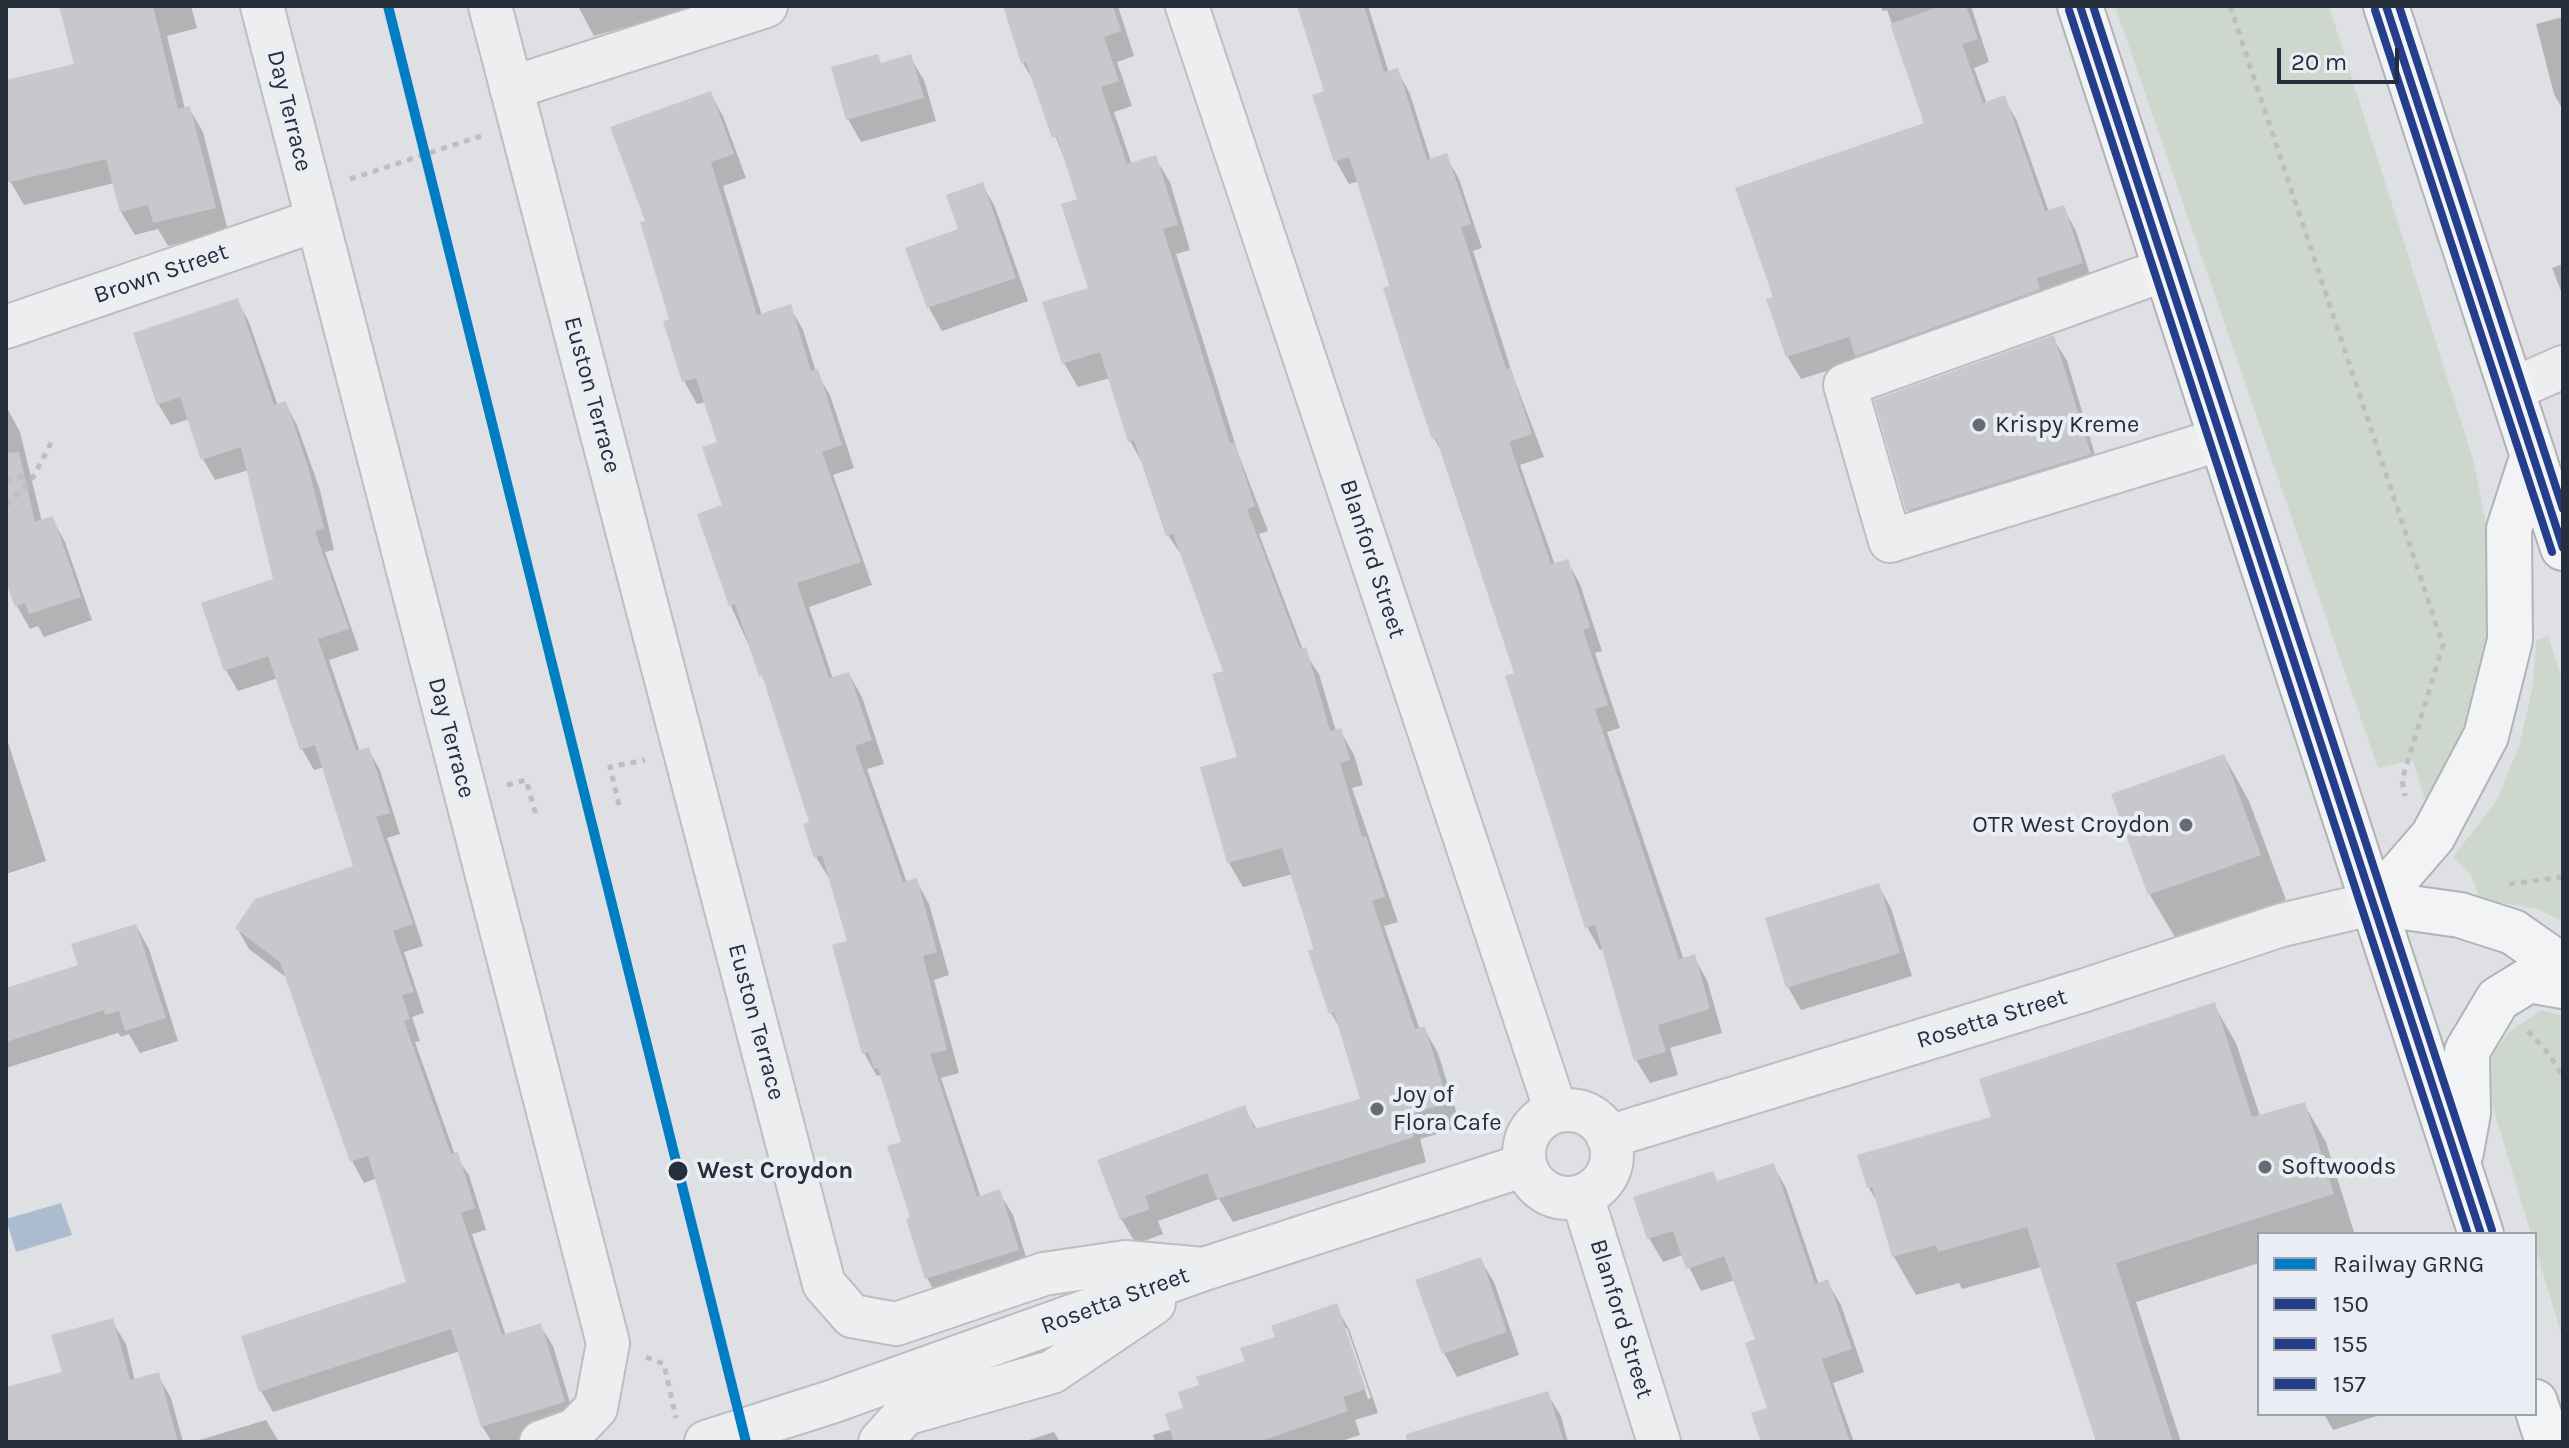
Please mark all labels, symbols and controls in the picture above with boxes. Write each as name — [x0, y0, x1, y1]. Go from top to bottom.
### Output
scale bar — [2281, 32, 2403, 82]
street label: Day Terrace — [260, 47, 318, 175]
text: 20 m — [2291, 48, 2347, 76]
street label: Brown Street — [90, 238, 232, 310]
street label: Euston Terrace — [557, 314, 627, 476]
place label: Krispy Kreme — [1995, 411, 2139, 439]
marker: Krispy Kreme — [1970, 416, 1988, 434]
street label: Blanford Street — [1333, 476, 1411, 642]
street label: Day Terrace — [421, 675, 481, 801]
place label: OTR West Croydon — [1972, 811, 2170, 839]
marker: OTR West Croydon — [2177, 816, 2195, 834]
street label: Euston Terrace — [721, 941, 791, 1103]
street label: Rosetta Street — [1913, 982, 2071, 1056]
place label: Joy of Flora Cafe — [1393, 1081, 1501, 1137]
marker: Joy of Flora Cafe — [1368, 1100, 1386, 1118]
place label: Softwoods — [2281, 1153, 2396, 1181]
place label: West Croydon — [697, 1157, 853, 1185]
marker: Softwoods — [2256, 1158, 2274, 1176]
marker: West Croydon — [666, 1159, 690, 1183]
legend — [2257, 1232, 2537, 1416]
street label: Blanford Street — [1583, 1236, 1659, 1402]
text: Railway GRNG — [2333, 1250, 2484, 1278]
street label: Rosetta Street — [1037, 1261, 1193, 1341]
text: 150 — [2333, 1290, 2369, 1318]
text: 155 — [2333, 1330, 2368, 1358]
text: 157 — [2333, 1370, 2366, 1398]

